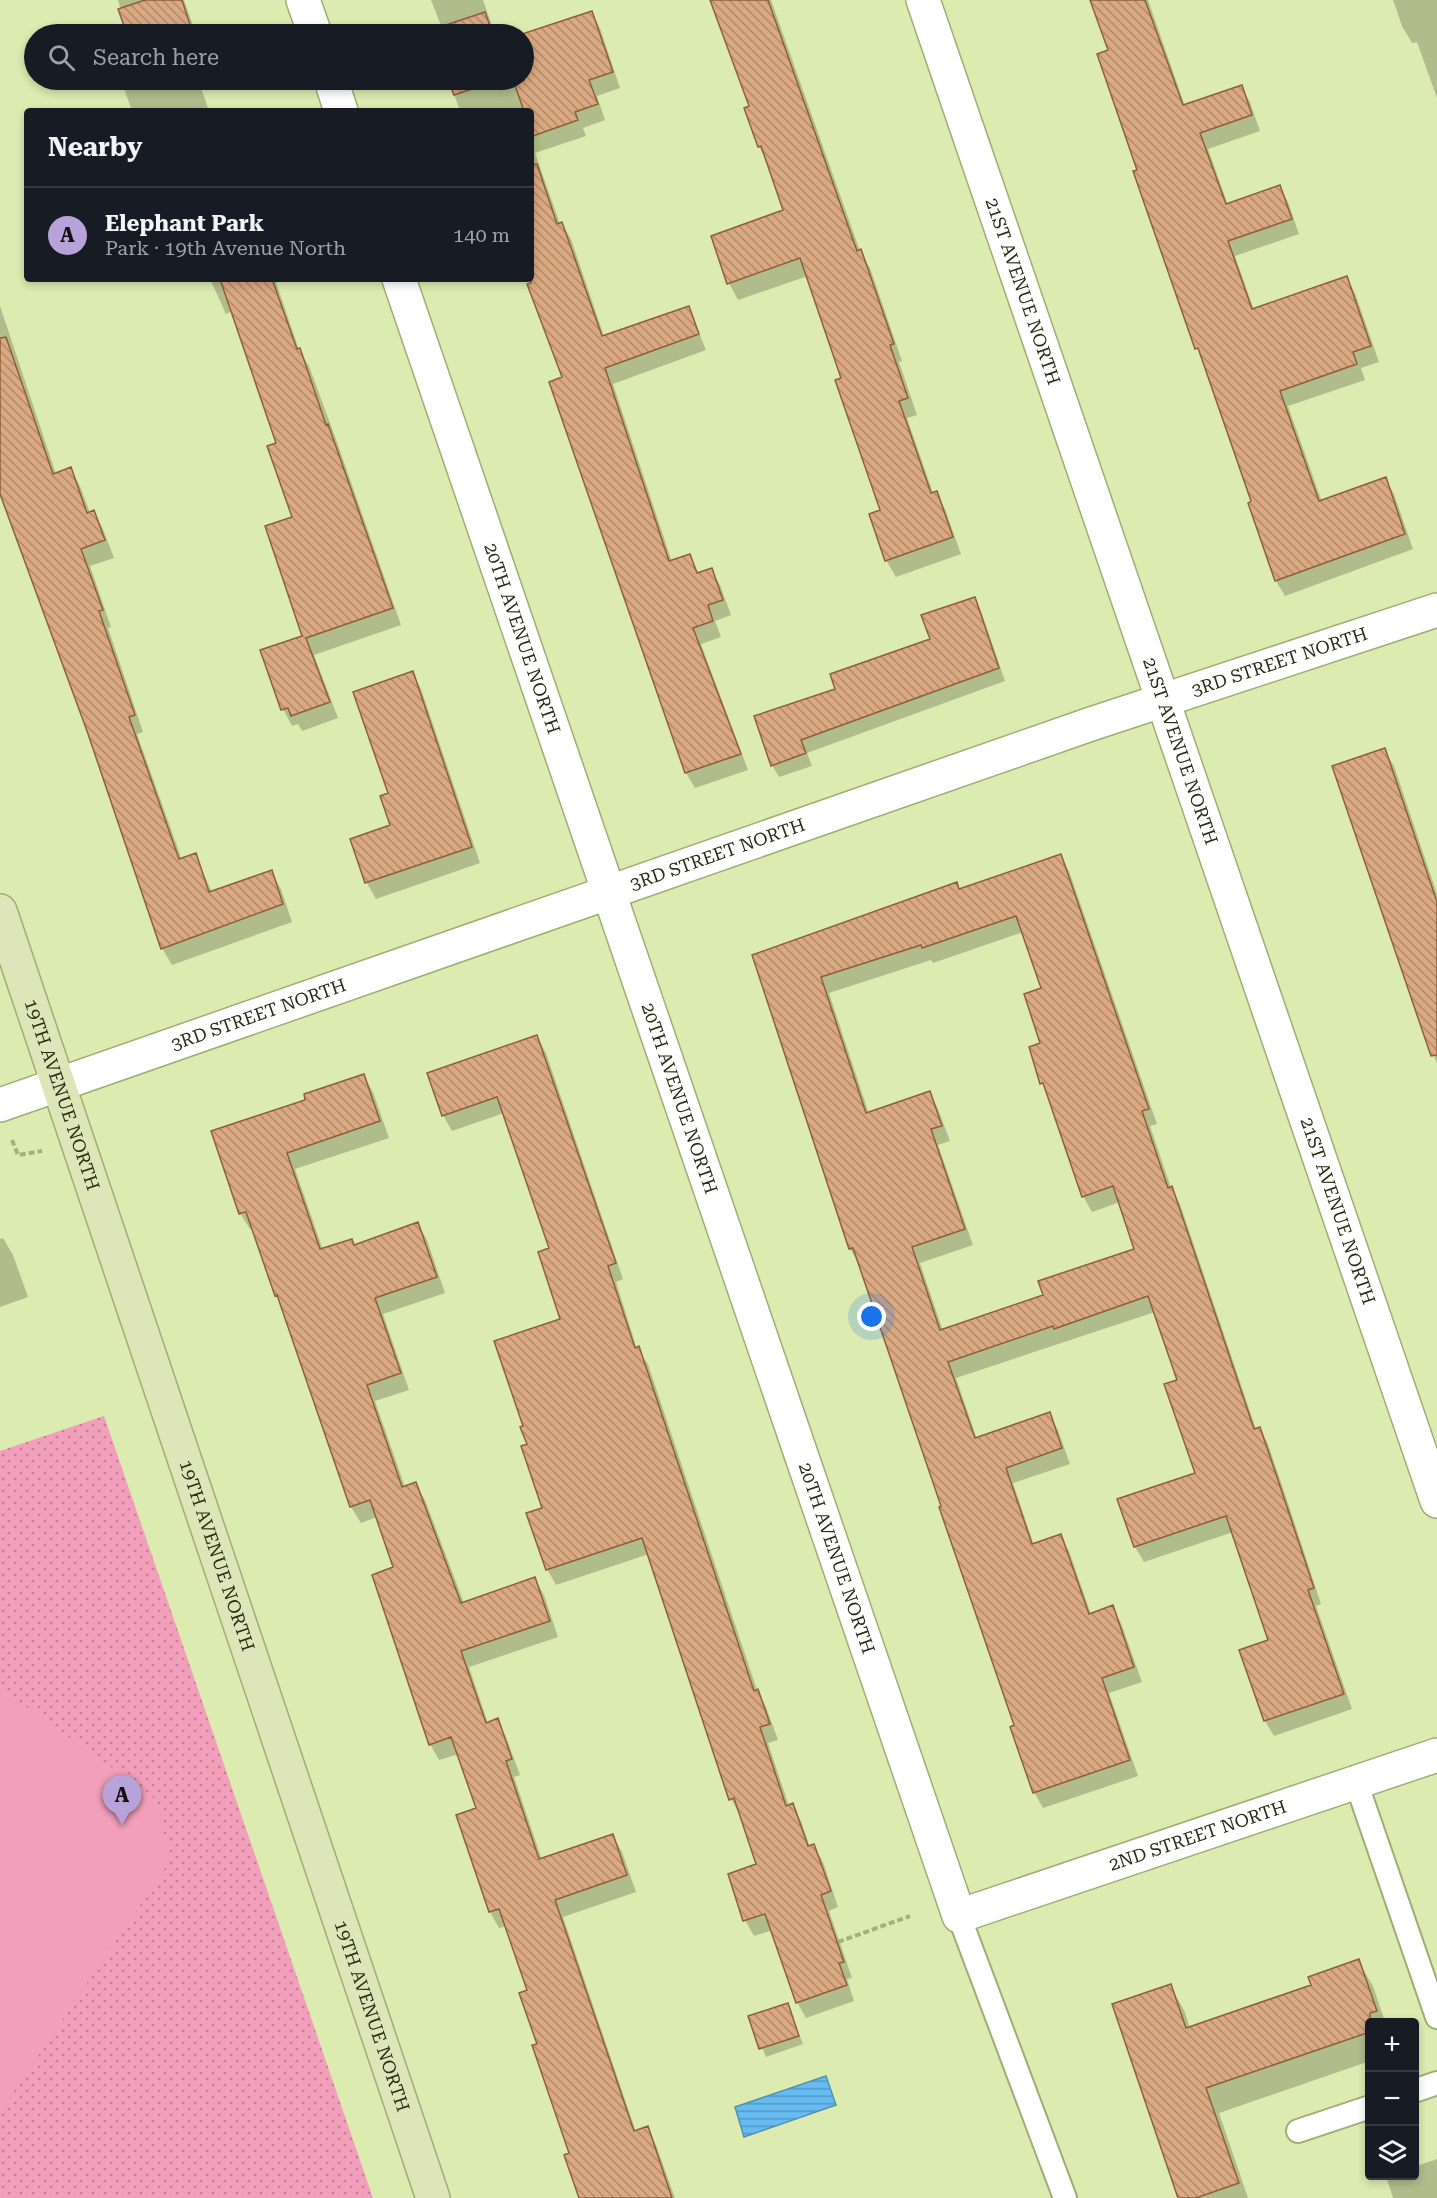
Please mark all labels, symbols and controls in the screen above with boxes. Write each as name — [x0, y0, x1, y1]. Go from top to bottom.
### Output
search box — [24, 24, 534, 90]
icon: search — [45, 41, 78, 74]
text: Search here — [93, 45, 219, 70]
text: Nearby — [48, 132, 142, 162]
street label: 21ST AVENUE NORTH — [982, 195, 1065, 388]
text: Elephant Park — [105, 211, 264, 236]
text: A — [60, 223, 75, 247]
text: 140 m — [453, 223, 510, 247]
text: Park · 19th Avenue North — [105, 236, 346, 260]
street label: 20TH AVENUE NORTH — [480, 540, 565, 737]
street label: 3RD STREET NORTH — [1189, 623, 1370, 700]
street label: 21ST AVENUE NORTH — [1139, 655, 1222, 847]
street label: 3RD STREET NORTH — [627, 814, 808, 894]
street label: 3RD STREET NORTH — [168, 974, 349, 1054]
street label: 19TH AVENUE NORTH — [20, 996, 104, 1193]
street label: 20TH AVENUE NORTH — [637, 1000, 722, 1196]
street label: 21ST AVENUE NORTH — [1296, 1115, 1380, 1307]
your location — [857, 1302, 886, 1331]
street label: 19TH AVENUE NORTH — [175, 1457, 259, 1654]
street label: 20TH AVENUE NORTH — [795, 1460, 879, 1656]
pin: A — [102, 1776, 142, 1825]
street label: 2ND STREET NORTH — [1106, 1796, 1289, 1875]
street label: 19TH AVENUE NORTH — [330, 1918, 414, 2114]
map controls — [1365, 2018, 1419, 2180]
button: + — [1365, 2018, 1419, 2072]
button: − — [1365, 2072, 1419, 2126]
button: layers — [1365, 2126, 1419, 2180]

